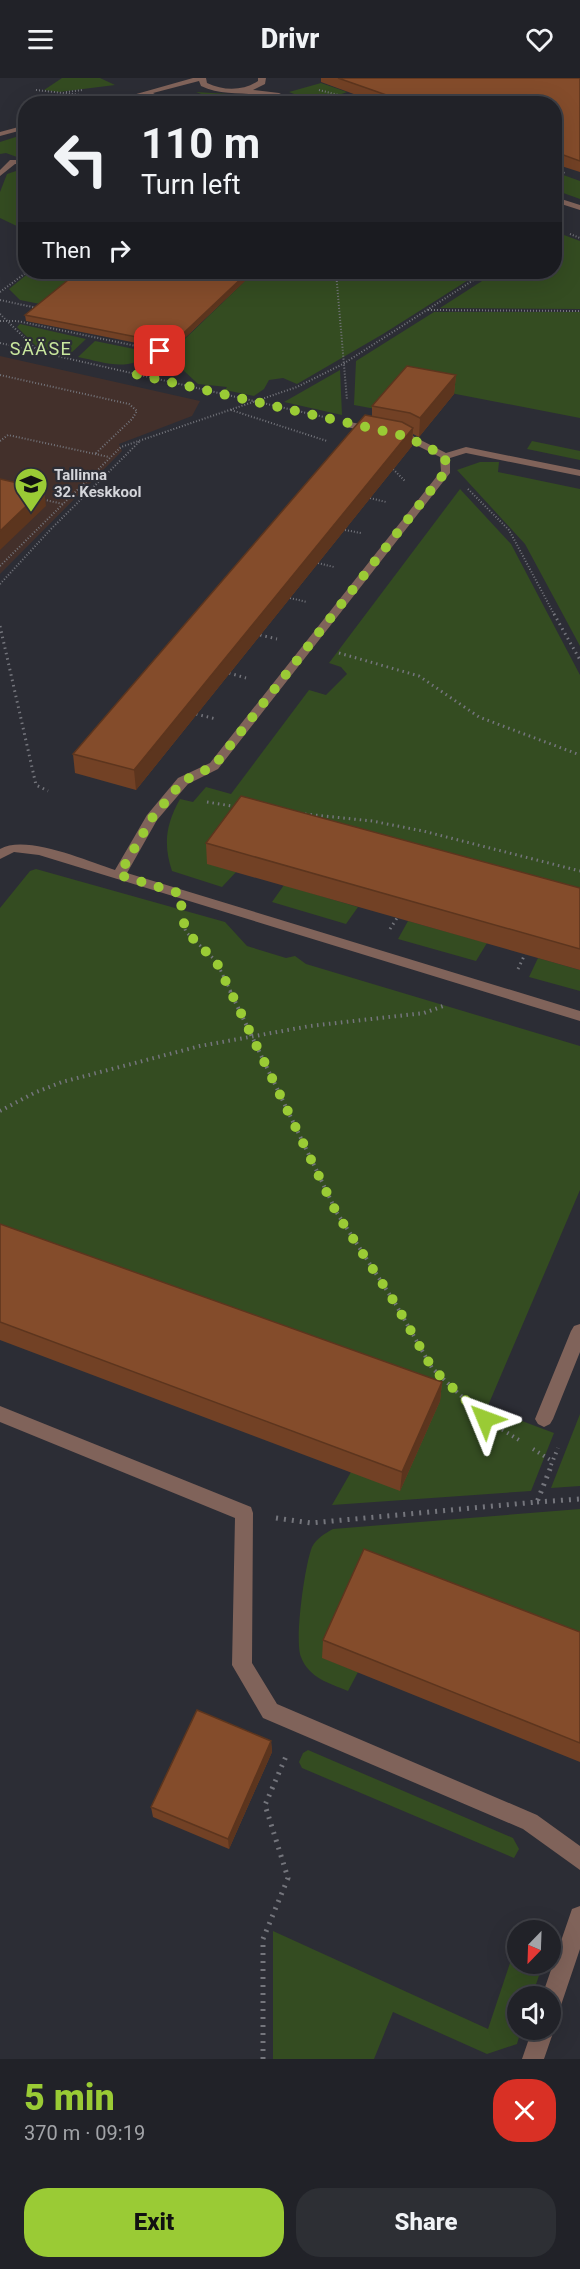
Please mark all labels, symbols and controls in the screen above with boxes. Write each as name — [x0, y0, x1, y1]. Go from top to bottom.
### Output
icon: menu — [24, 23, 57, 56]
text: Drivr — [261, 23, 319, 55]
icon: heart — [523, 23, 556, 56]
text: 110 m — [141, 119, 260, 168]
icon: left — [42, 120, 120, 198]
text: Turn left — [141, 169, 241, 201]
icon: right — [103, 234, 136, 267]
text: Then — [42, 238, 91, 263]
pin — [134, 325, 185, 376]
icon: arrive — [143, 334, 176, 367]
district label: SÄÄSE — [10, 338, 72, 359]
school or university icon: Tallinna 32. Keskkool — [13, 466, 49, 513]
place label: Tallinna 32. Keskkool — [54, 466, 141, 501]
position arrow — [453, 1387, 517, 1451]
north arrow — [507, 1920, 561, 1974]
map controls — [507, 1920, 561, 2040]
button: sound — [507, 1986, 561, 2040]
text: 5 min — [24, 2077, 115, 2119]
button: close — [493, 2079, 556, 2142]
text: 370 m · 09:19 — [24, 2121, 145, 2145]
button: Exit — [24, 2188, 284, 2257]
button: Share — [296, 2188, 556, 2257]

